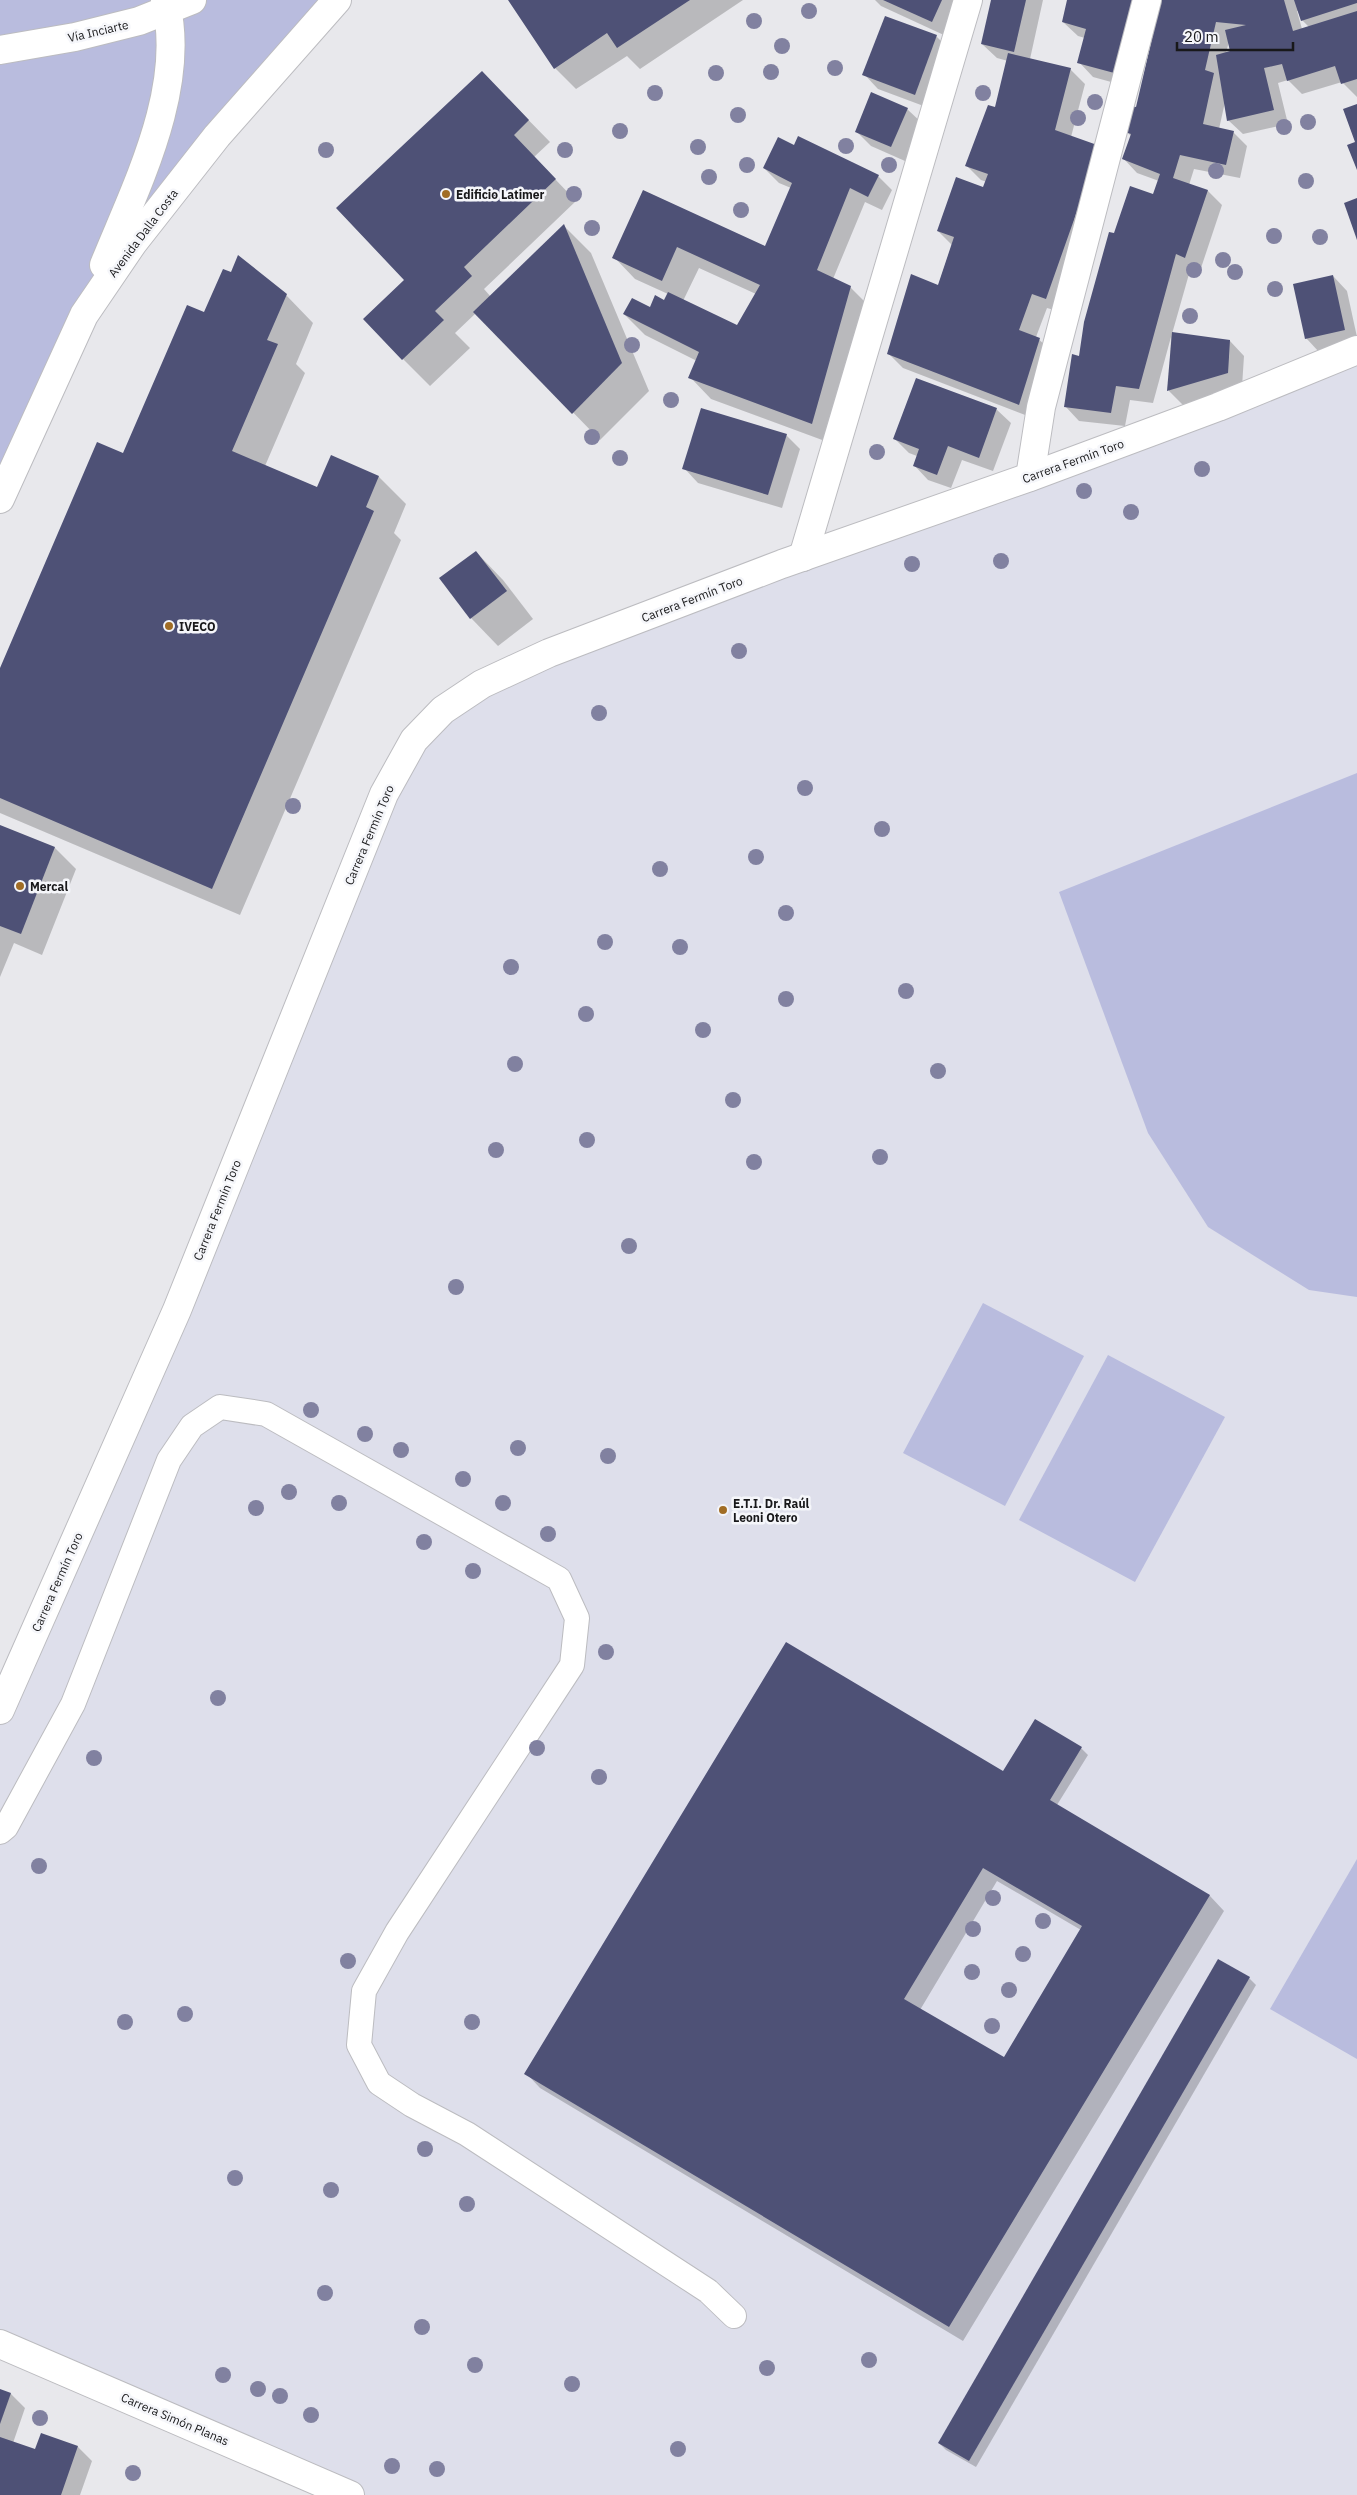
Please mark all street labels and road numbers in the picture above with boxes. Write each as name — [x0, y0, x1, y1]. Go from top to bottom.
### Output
street label: Vía Inciarte — [66, 17, 130, 45]
street label: Avenida Dalla Costa — [105, 185, 181, 280]
street label: Carrera Fermín Toro — [1020, 436, 1126, 486]
street label: Carrera Fermín Toro — [639, 573, 745, 625]
street label: Carrera Fermín Toro — [341, 782, 397, 887]
street label: Carrera Fermín Toro — [190, 1157, 244, 1263]
street label: Carrera Fermín Toro — [28, 1530, 86, 1634]
street label: Carrera Simón Planas — [119, 2390, 231, 2449]

